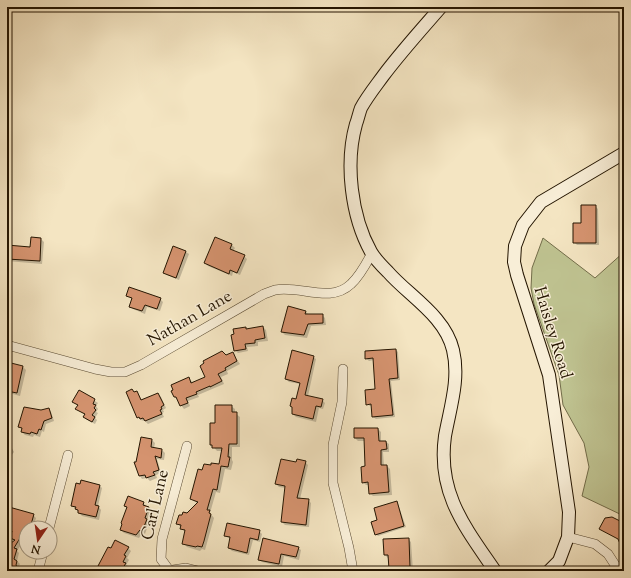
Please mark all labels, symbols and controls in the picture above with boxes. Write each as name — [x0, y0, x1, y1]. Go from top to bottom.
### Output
street label: Haisley Road — [527, 284, 578, 382]
street label: Nathan Lane — [143, 285, 237, 353]
street label: Carl Lane — [136, 467, 176, 543]
north arrow — [18, 520, 58, 560]
text: N — [30, 540, 43, 558]

